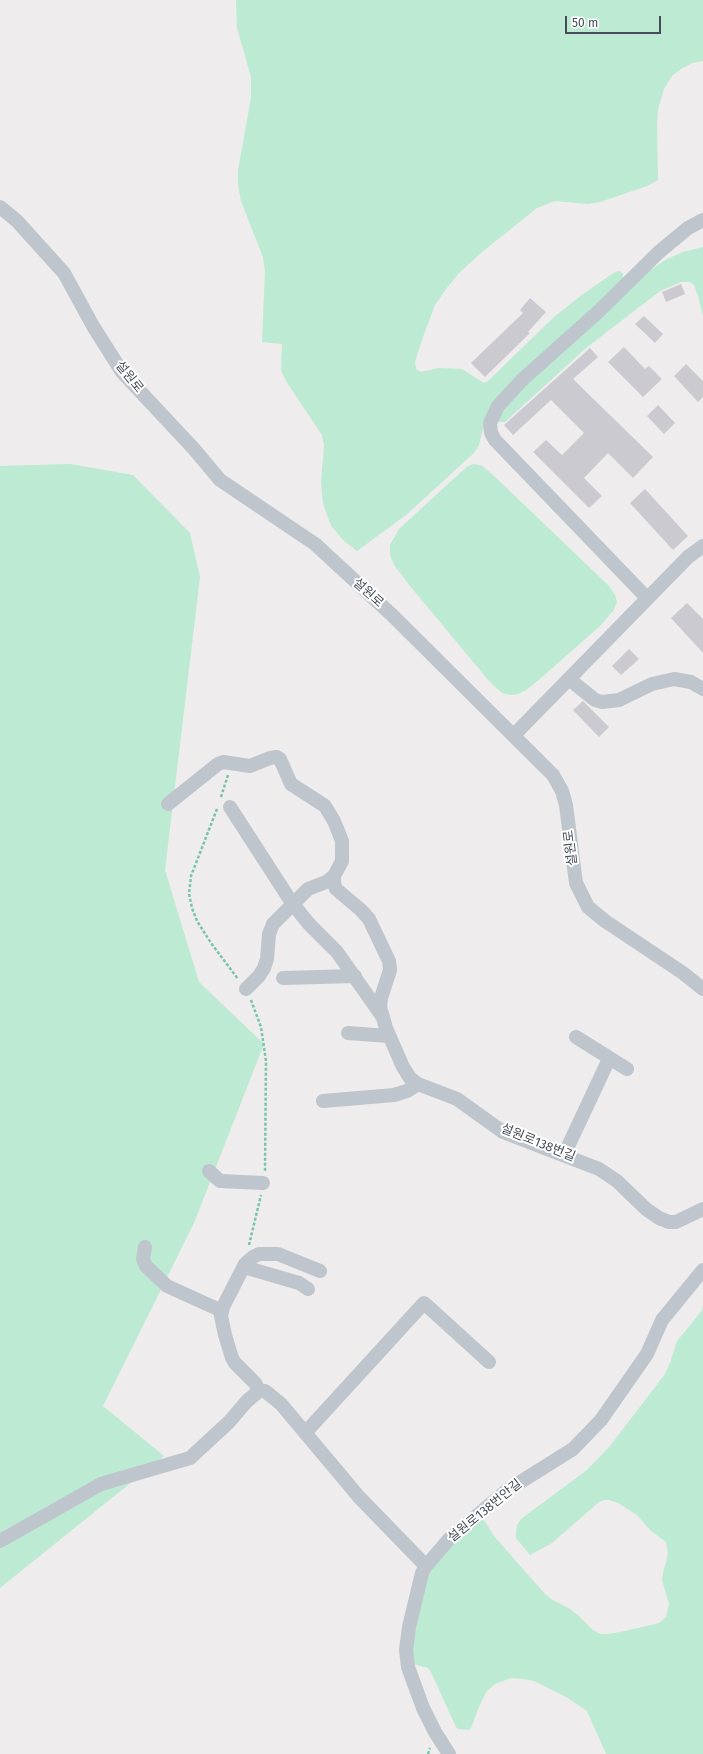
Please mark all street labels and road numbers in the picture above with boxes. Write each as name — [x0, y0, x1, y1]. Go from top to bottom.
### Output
street label: 설원로 — [112, 358, 146, 396]
street label: 설원로 — [349, 575, 387, 611]
street label: 설원로 — [561, 829, 581, 867]
street label: 설원로138번길 — [498, 1121, 578, 1165]
street label: 설원로138번안길 — [445, 1476, 525, 1546]

